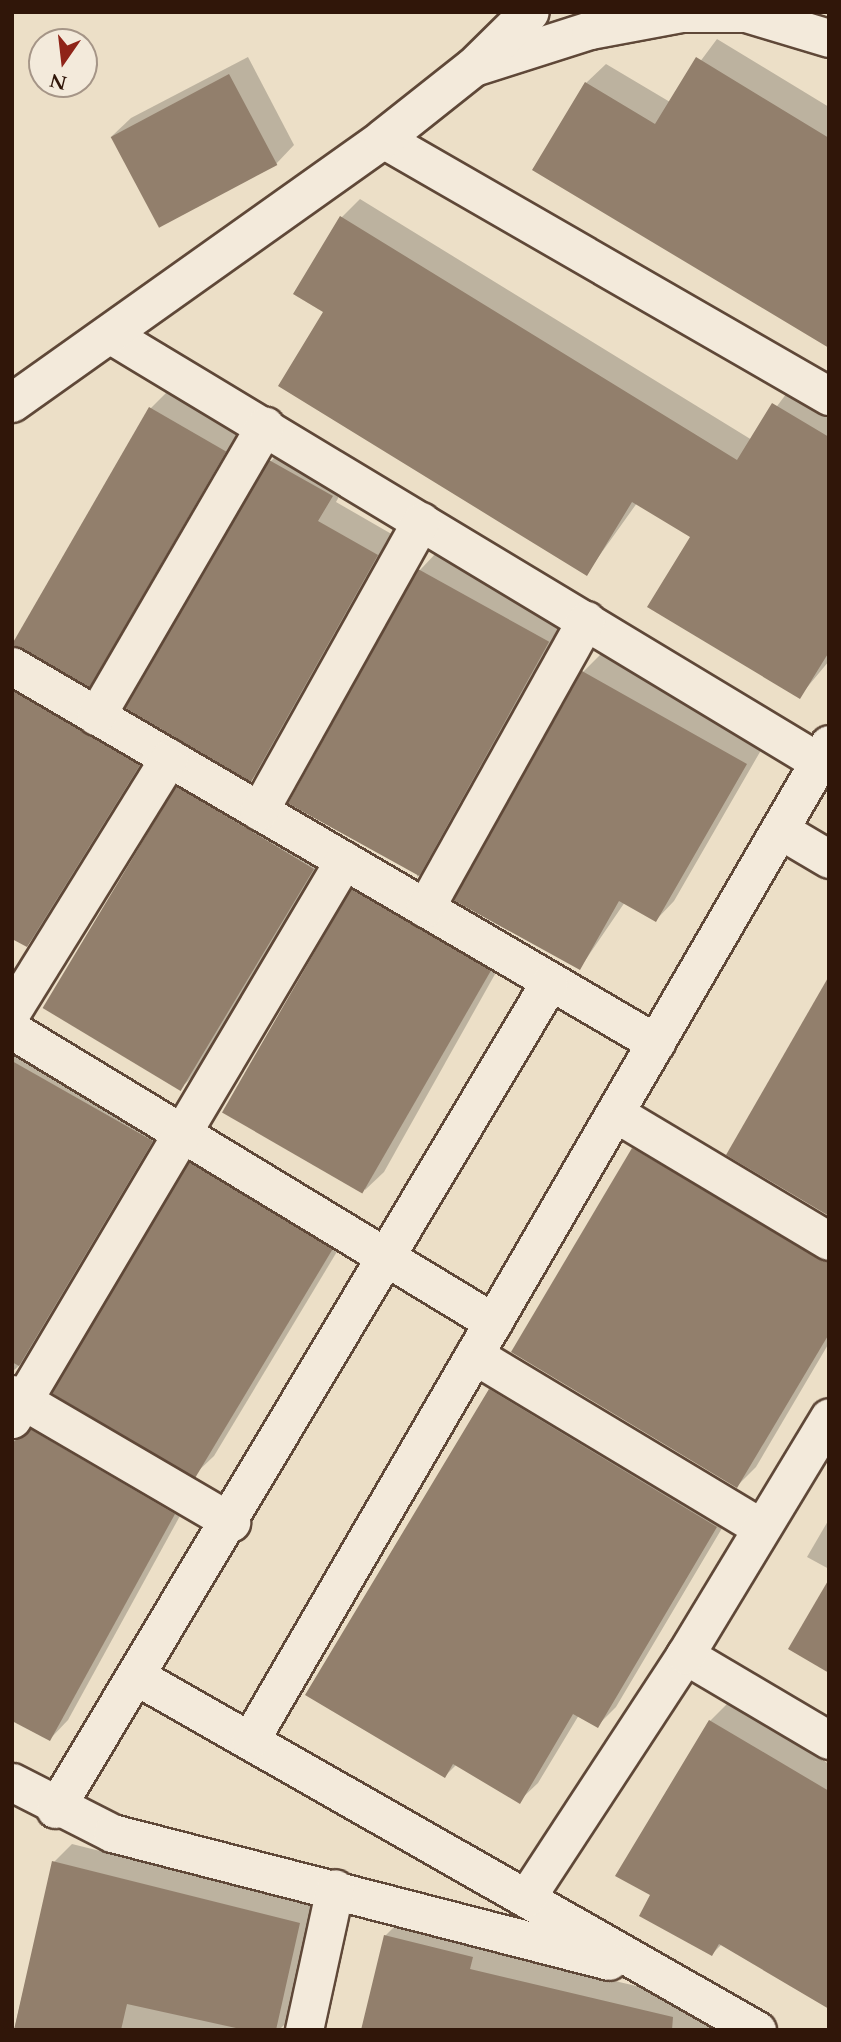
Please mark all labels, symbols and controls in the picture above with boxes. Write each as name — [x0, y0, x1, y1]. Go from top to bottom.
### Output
north arrow — [28, 28, 98, 98]
text: N — [47, 67, 70, 96]

